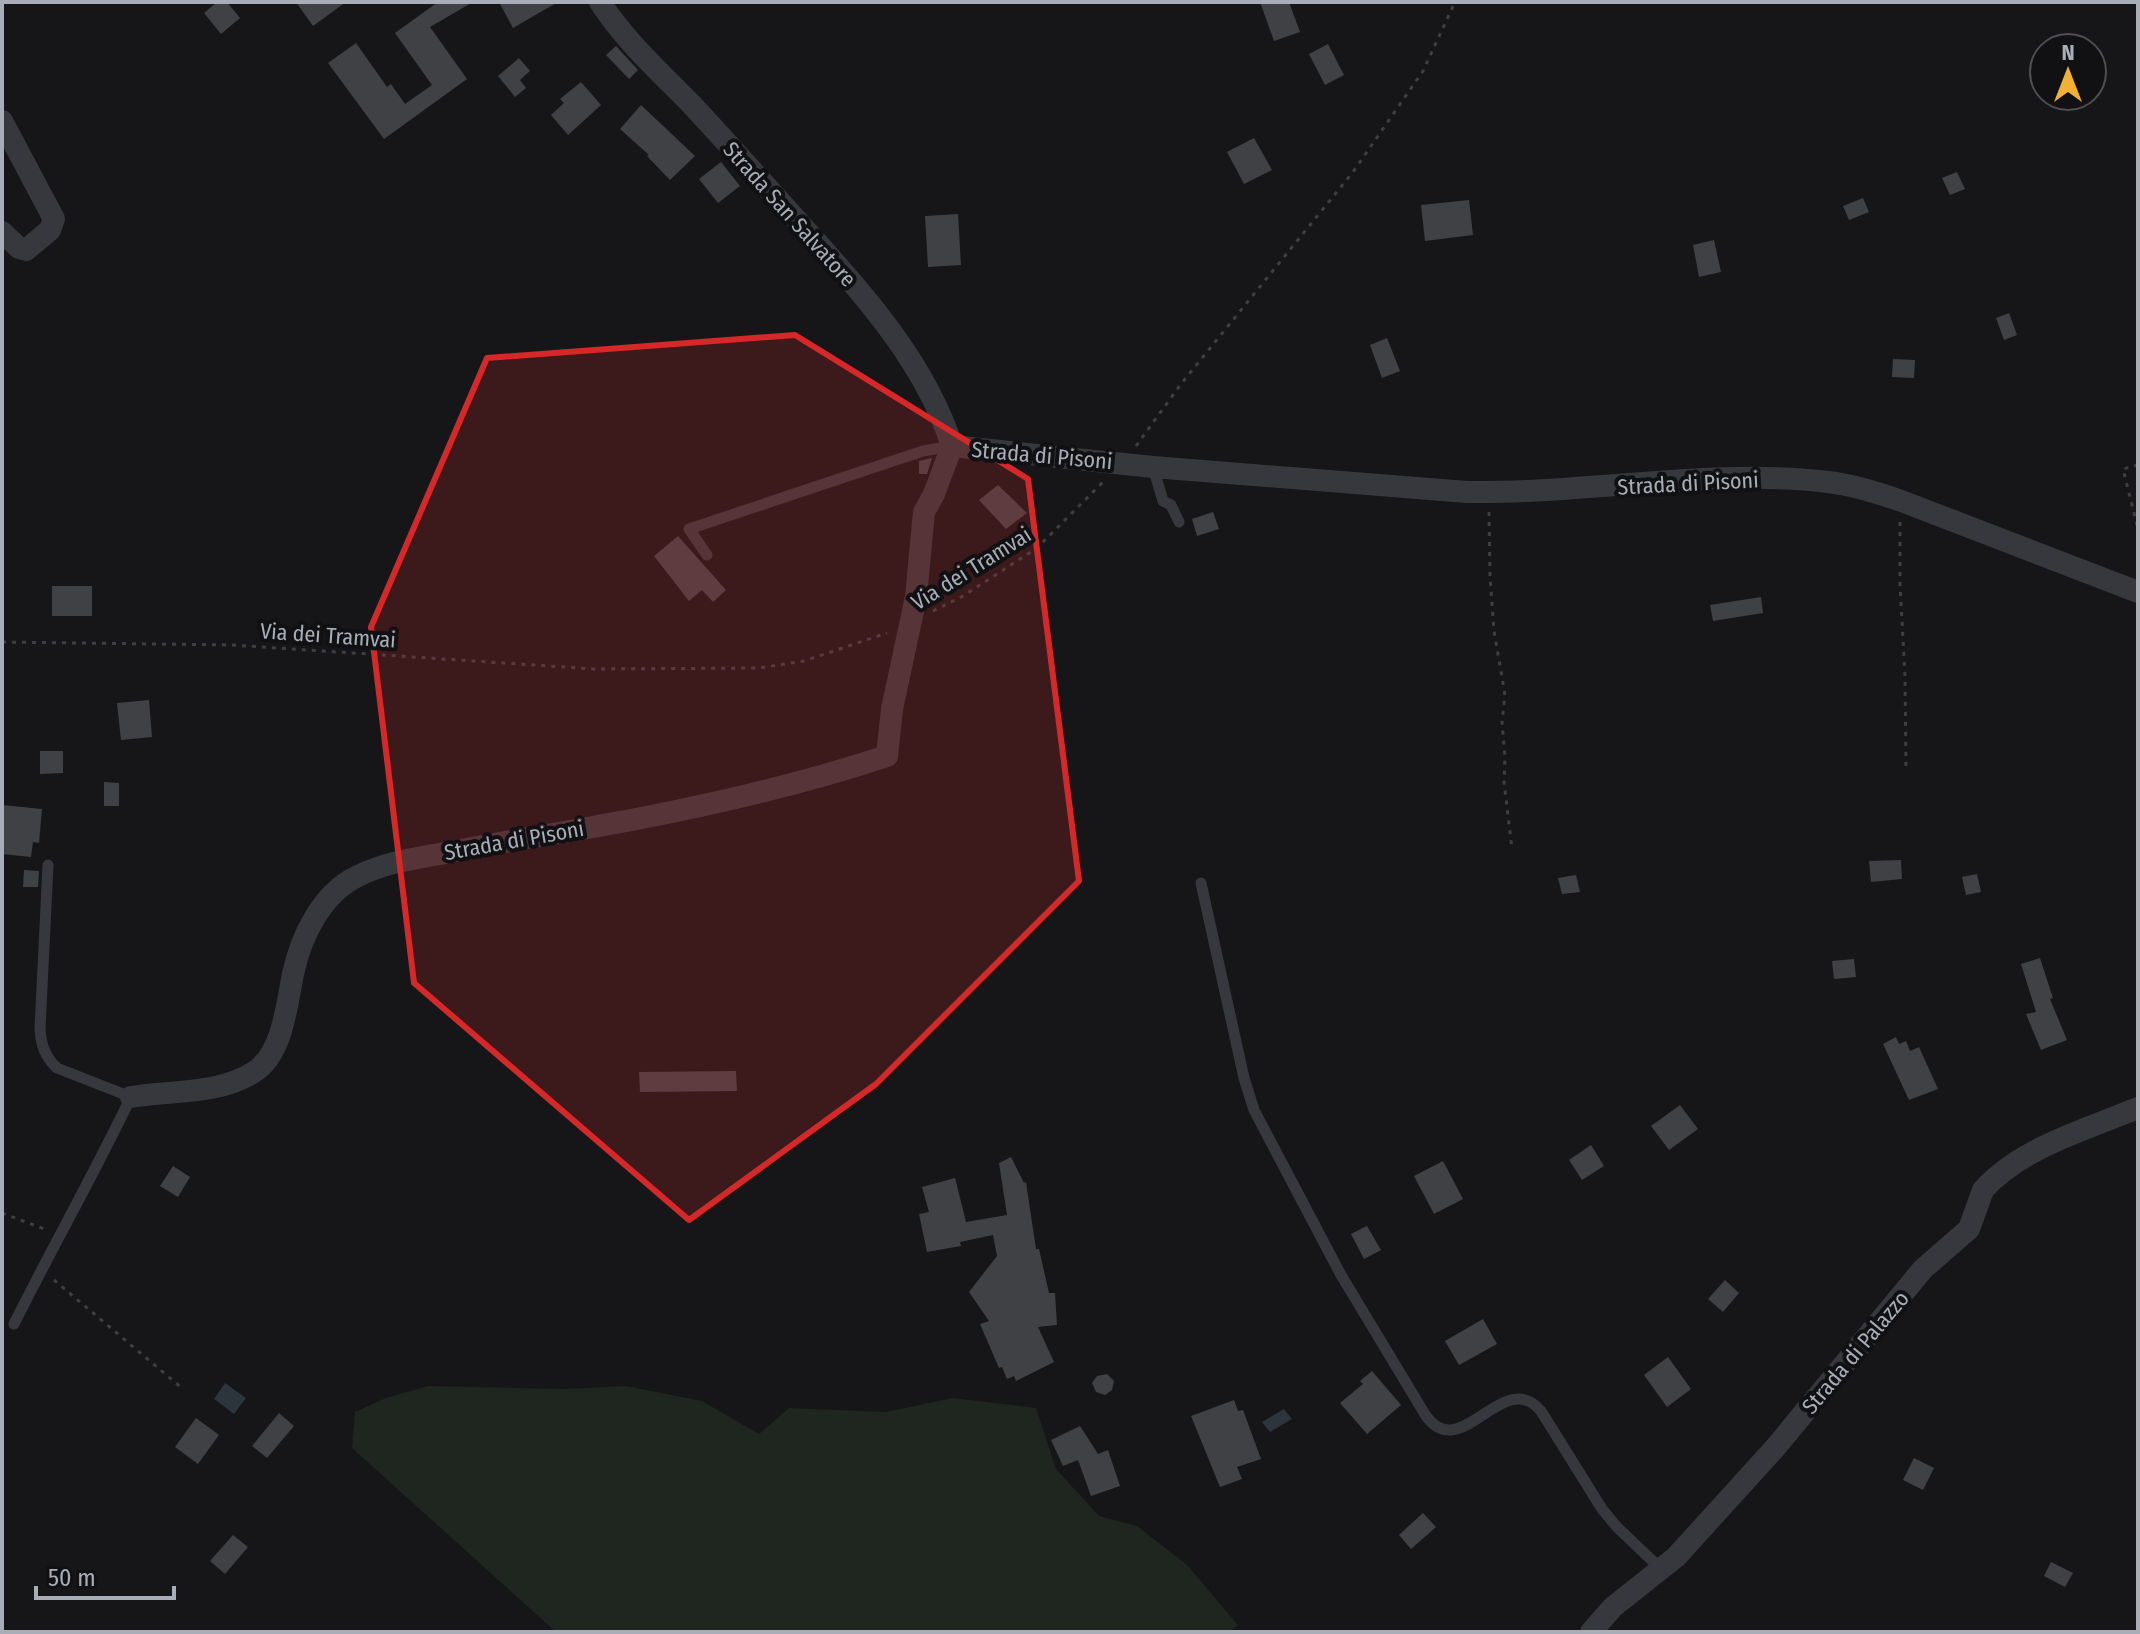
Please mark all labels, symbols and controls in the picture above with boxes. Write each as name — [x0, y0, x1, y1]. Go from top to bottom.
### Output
north arrow — [2028, 32, 2108, 112]
text: N — [2061, 39, 2075, 66]
street label: Strada San Salvatore — [717, 136, 862, 292]
street label: Strada di Pisoni — [970, 436, 1114, 475]
street label: Strada di Pisoni — [1617, 466, 1759, 501]
street label: Via dei Tramvai — [906, 521, 1036, 616]
street label: Via dei Tramvai — [259, 617, 397, 654]
street label: Strada di Pisoni — [442, 815, 586, 866]
street label: Strada di Palazzo — [1796, 1285, 1915, 1419]
scale bar — [36, 1550, 174, 1600]
text: 50 m — [48, 1564, 96, 1592]

